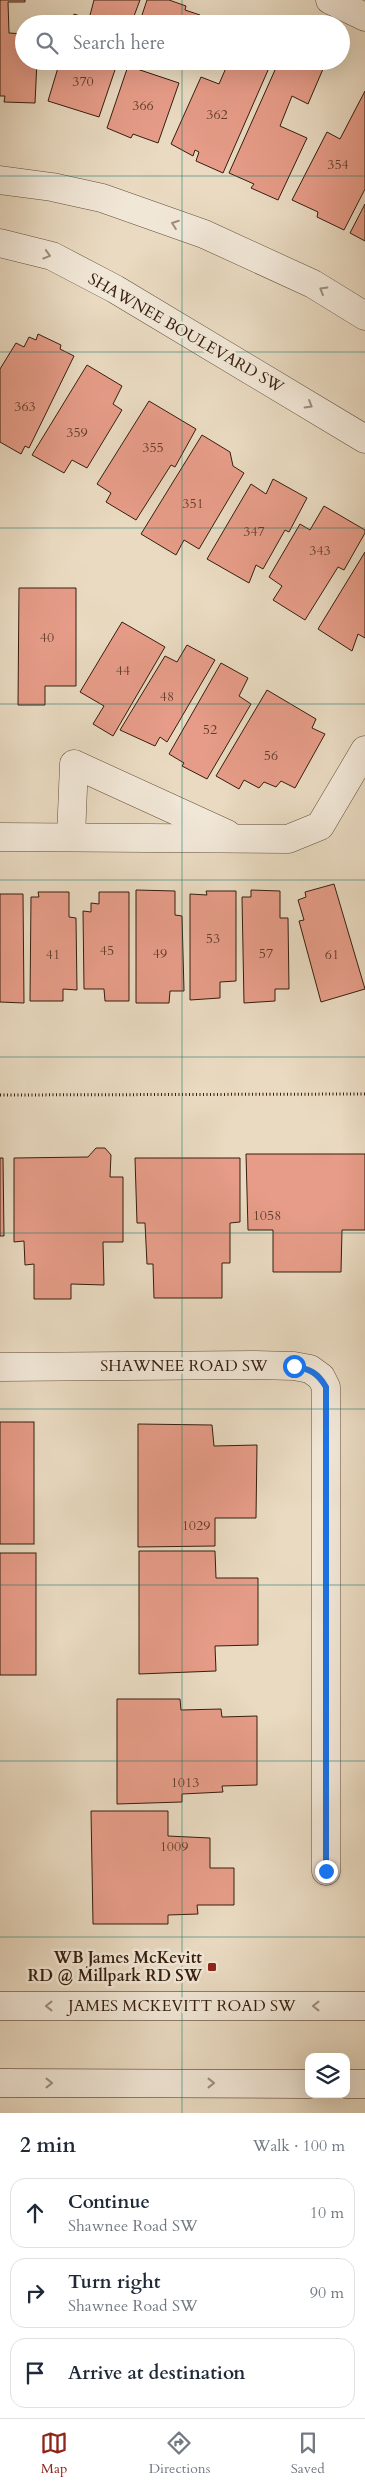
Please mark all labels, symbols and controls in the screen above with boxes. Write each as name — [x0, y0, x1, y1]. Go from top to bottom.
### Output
search box — [15, 15, 350, 70]
icon: search — [33, 29, 61, 57]
text: Search here — [73, 30, 165, 56]
house number: 370 — [72, 72, 94, 91]
house number: 366 — [132, 96, 154, 115]
house number: 362 — [206, 105, 228, 124]
house number: 354 — [327, 155, 349, 174]
one-way arrow — [172, 220, 180, 230]
one-way arrow — [43, 249, 51, 259]
street label: SHAWNEE BOULEVARD SW — [84, 268, 288, 398]
one-way arrow — [320, 287, 329, 297]
house number: 363 — [14, 397, 36, 416]
one-way arrow — [304, 399, 313, 409]
house number: 359 — [66, 423, 88, 442]
house number: 355 — [142, 438, 164, 457]
house number: 351 — [182, 494, 204, 513]
house number: 347 — [243, 522, 265, 541]
house number: 343 — [309, 541, 331, 560]
house number: 40 — [40, 628, 54, 647]
house number: 44 — [116, 661, 130, 680]
house number: 48 — [160, 687, 174, 706]
house number: 52 — [203, 720, 217, 739]
house number: 56 — [264, 746, 278, 765]
house number: 53 — [206, 929, 220, 948]
house number: 45 — [100, 941, 114, 960]
house number: 49 — [153, 944, 167, 963]
house number: 57 — [259, 944, 273, 963]
house number: 41 — [46, 945, 60, 964]
house number: 61 — [325, 945, 339, 964]
house number: 1058 — [253, 1206, 281, 1225]
street label: SHAWNEE ROAD SW — [100, 1355, 268, 1377]
route start — [283, 1355, 306, 1378]
house number: 1029 — [182, 1516, 210, 1535]
house number: 1013 — [171, 1773, 199, 1792]
house number: 1009 — [160, 1837, 188, 1856]
route end — [315, 1860, 338, 1883]
place label: WB James McKevitt RD @ Millpark RD SW — [28, 1947, 203, 1987]
marker: WB James McKevitt RD @ Millpark RD SW — [206, 1961, 218, 1973]
street label: JAMES MCKEVITT ROAD SW — [66, 1995, 296, 2017]
one-way arrow — [45, 2001, 52, 2011]
one-way arrow — [312, 2001, 320, 2011]
map controls — [305, 2053, 350, 2098]
button: layers — [305, 2053, 350, 2098]
one-way arrow — [45, 2078, 53, 2088]
one-way arrow — [208, 2078, 215, 2088]
text: 2 min — [20, 2131, 76, 2160]
text: Walk · 100 m — [253, 2135, 345, 2157]
text: Continue — [68, 2189, 150, 2215]
icon: ahead — [21, 2199, 49, 2227]
text: 10 m — [310, 2202, 344, 2224]
text: Shawnee Road SW — [68, 2215, 198, 2237]
text: Turn right — [68, 2269, 160, 2295]
icon: right — [21, 2279, 49, 2307]
text: 90 m — [310, 2282, 344, 2304]
text: Shawnee Road SW — [68, 2295, 198, 2317]
icon: arrive — [21, 2359, 49, 2387]
text: Arrive at destination — [68, 2360, 245, 2386]
tab: Map — [40, 2429, 68, 2478]
tab: Directions — [149, 2429, 210, 2478]
tab: Saved — [291, 2429, 325, 2478]

